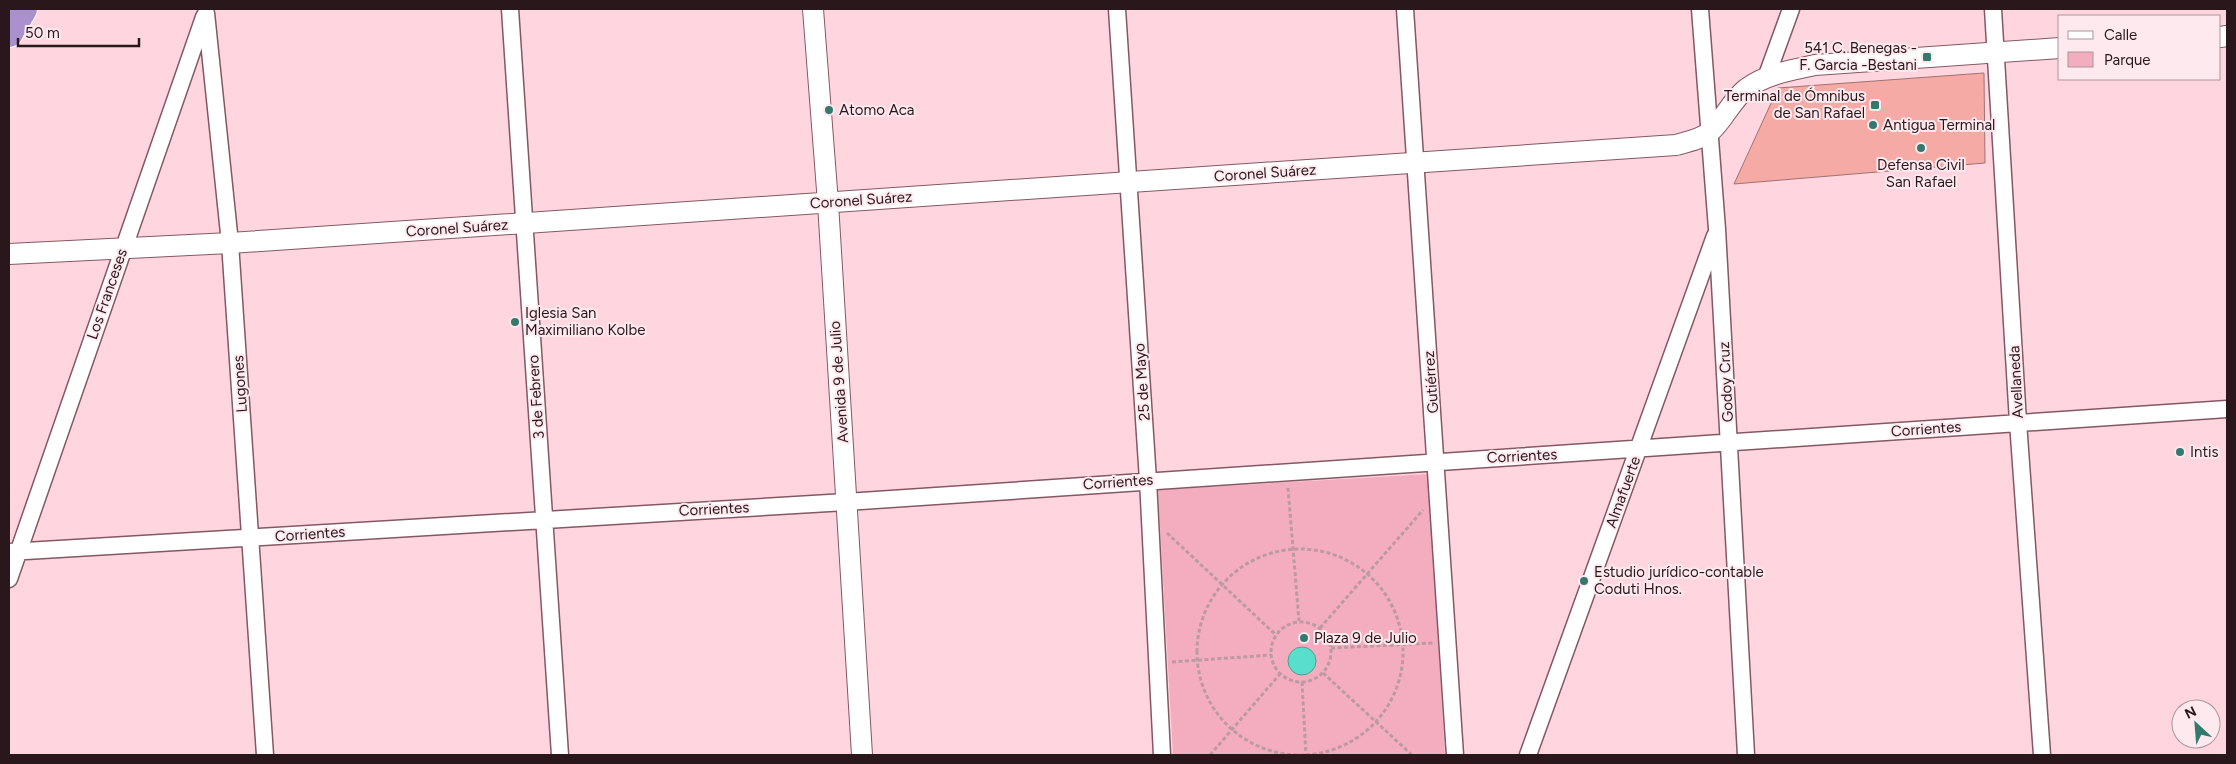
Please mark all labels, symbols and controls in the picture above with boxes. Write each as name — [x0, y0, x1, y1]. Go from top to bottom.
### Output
scale bar — [18, 15, 139, 47]
legend — [2058, 15, 2221, 80]
text: 50 m — [25, 24, 60, 42]
text: Calle — [2104, 26, 2137, 44]
place label: 541 C. Benegas - F. Garcia -Bestani — [1799, 39, 1917, 74]
marker: 541 C. Benegas - F. Garcia -Bestani — [1921, 51, 1933, 63]
text: Parque — [2104, 51, 2151, 69]
place label: Terminal de Ómnibus de San Rafael — [1724, 87, 1865, 122]
marker: Terminal de Ómnibus de San Rafael — [1869, 99, 1881, 111]
place label: Atomo Aca — [839, 101, 914, 119]
marker: Atomo Aca — [823, 104, 835, 116]
place label: Antigua Terminal — [1883, 116, 1995, 134]
marker: Antigua Terminal — [1867, 119, 1879, 131]
marker: Defensa Civil San Rafael — [1915, 142, 1927, 154]
place label: Defensa Civil San Rafael — [1877, 156, 1965, 191]
street label: Coronel Suárez — [1213, 160, 1317, 186]
street label: Coronel Suárez — [809, 187, 913, 213]
street label: Coronel Suárez — [405, 215, 509, 241]
street label: Los Franceses — [83, 246, 131, 342]
place label: Iglesia San Maximiliano Kolbe — [525, 304, 645, 339]
marker: Iglesia San Maximiliano Kolbe — [509, 316, 521, 328]
street label: Avenida 9 de Julio — [826, 320, 852, 444]
street label: Godoy Cruz — [1715, 341, 1737, 423]
street label: 25 de Mayo — [1130, 342, 1154, 422]
street label: Avellaneda — [2005, 345, 2027, 419]
street label: Gutiérrez — [1420, 350, 1442, 414]
street label: 3 de Febrero — [524, 354, 548, 440]
street label: Lugones — [229, 355, 251, 413]
street label: Corrientes — [1890, 418, 1962, 440]
place label: Intis — [2190, 443, 2219, 461]
street label: Corrientes — [1486, 445, 1558, 467]
marker: Intis — [2174, 446, 2186, 458]
street label: Almafuerte — [1602, 454, 1644, 530]
street label: Corrientes — [1082, 471, 1154, 493]
street label: Corrientes — [678, 498, 750, 520]
street label: Corrientes — [274, 523, 346, 545]
place label: Estudio jurídico-contable Coduti Hnos. — [1594, 563, 1764, 598]
marker: Estudio jurídico-contable Coduti Hnos. — [1578, 575, 1590, 587]
place label: Plaza 9 de Julio — [1314, 629, 1417, 647]
marker: Plaza 9 de Julio — [1298, 632, 1310, 644]
north arrow — [2171, 699, 2221, 749]
text: N — [2182, 703, 2199, 723]

